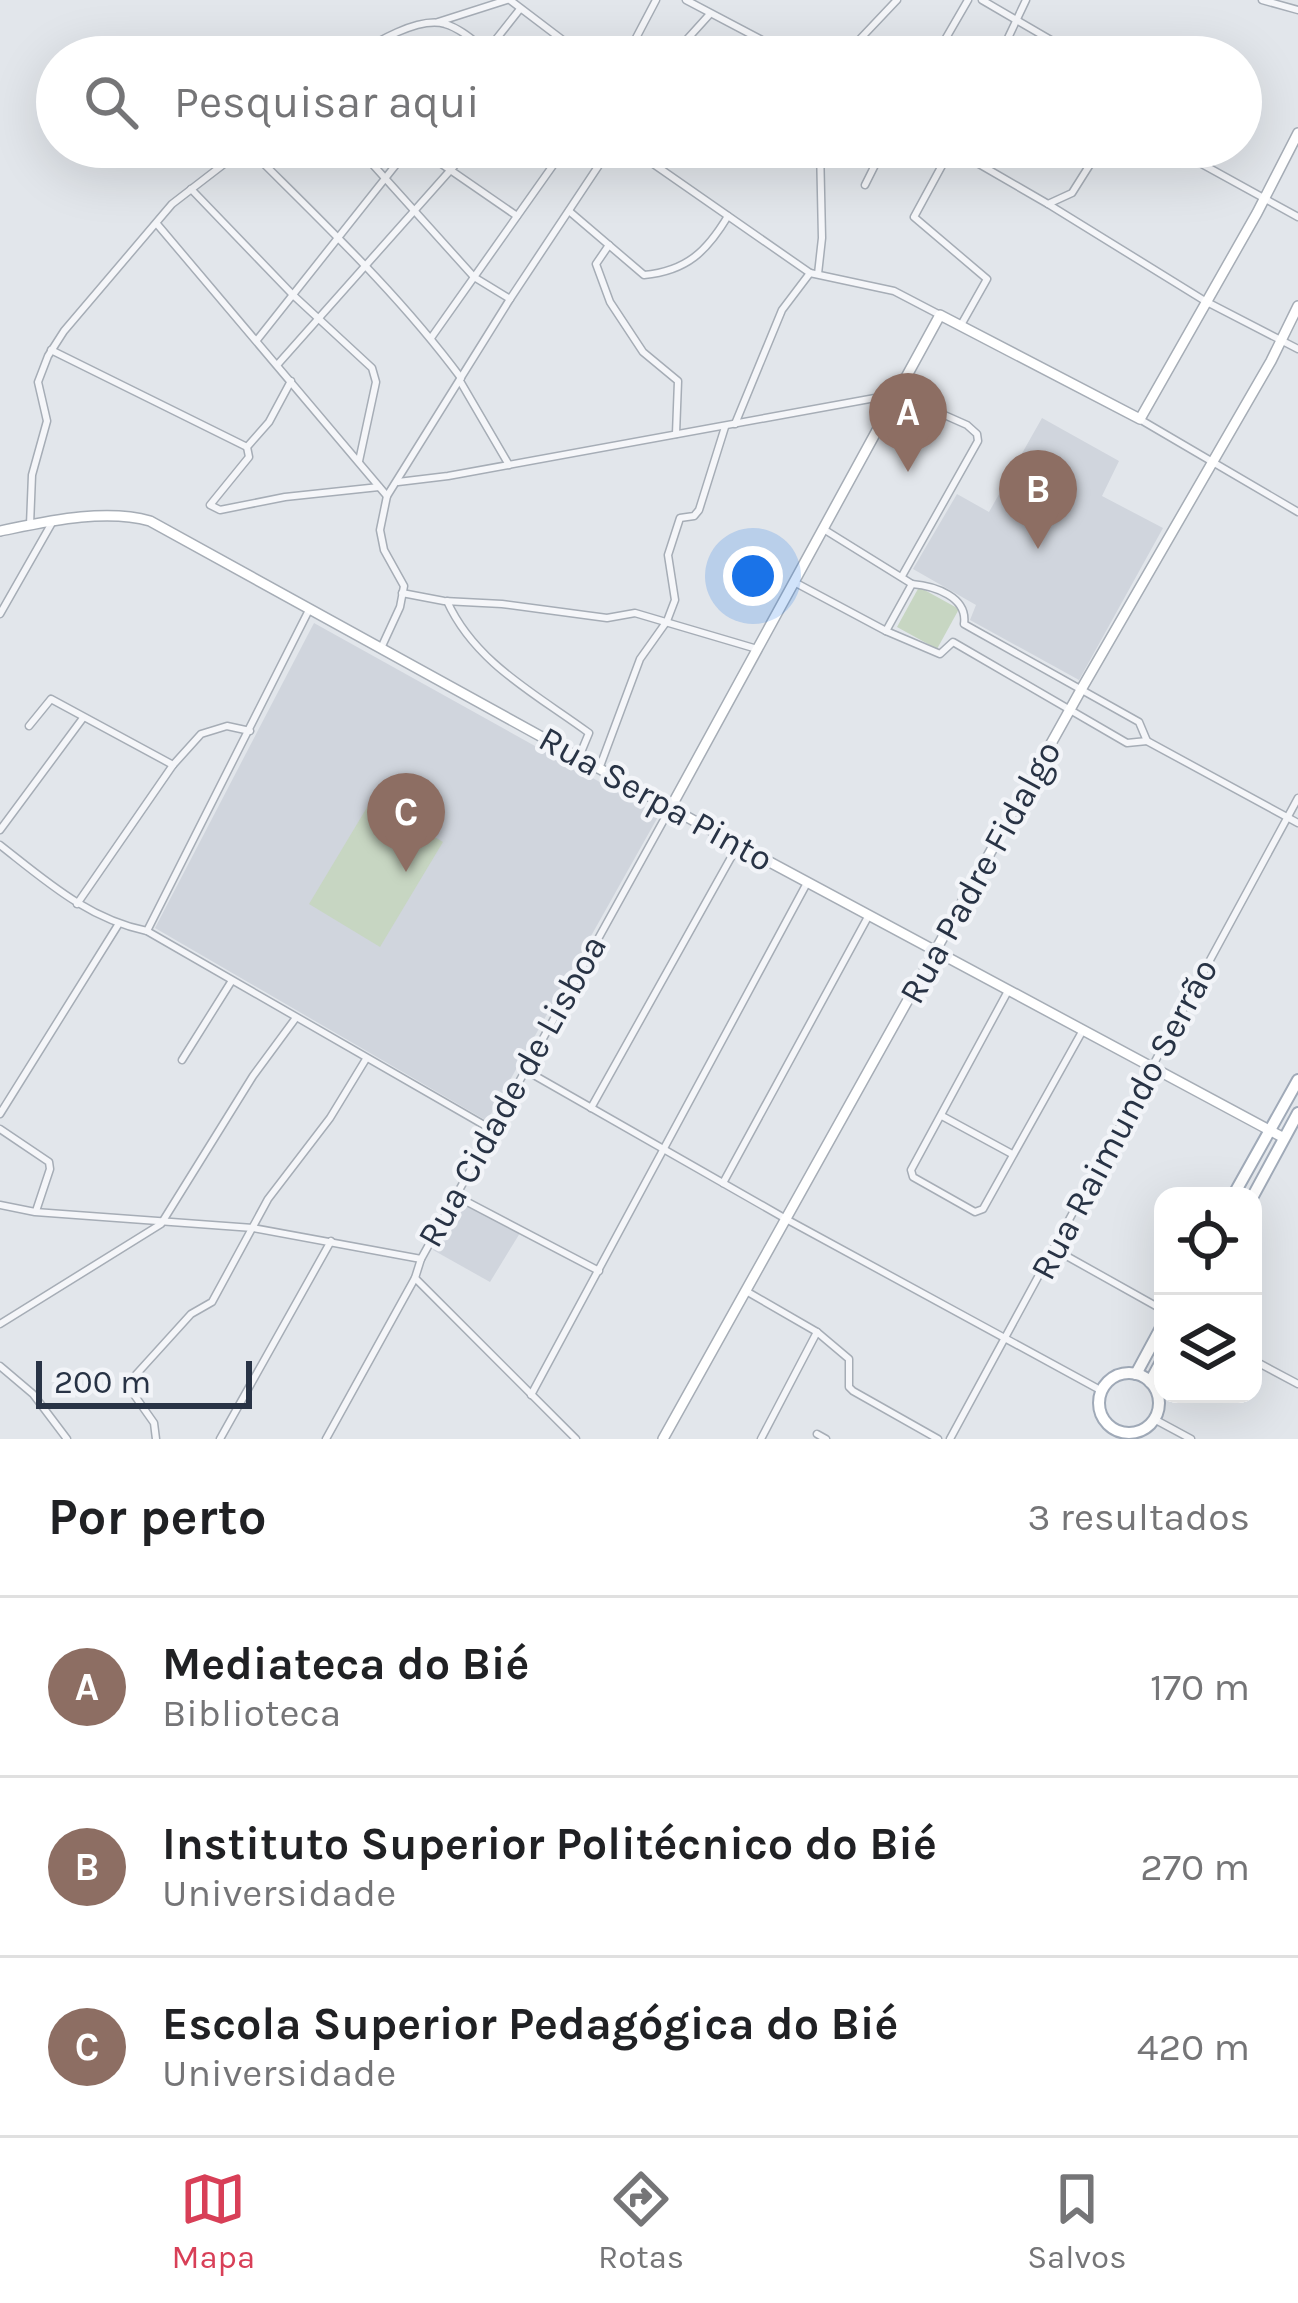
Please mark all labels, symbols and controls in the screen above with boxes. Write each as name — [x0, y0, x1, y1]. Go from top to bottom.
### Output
search box — [36, 36, 1262, 168]
icon: search — [78, 69, 144, 135]
text: Pesquisar aqui — [174, 76, 480, 128]
pin: A — [869, 373, 947, 472]
pin: B — [999, 450, 1077, 549]
your location — [723, 546, 783, 606]
street label: Rua Serpa Pinto — [532, 717, 780, 881]
street label: Rua Padre Fidalgo — [890, 733, 1070, 1011]
pin: C — [367, 773, 445, 872]
street label: Rua Cidade de Lisboa — [409, 928, 615, 1254]
street label: Rua Raimundo Serrão — [1022, 951, 1226, 1287]
map controls — [1154, 1187, 1262, 1403]
button: locate — [1154, 1187, 1262, 1295]
button: layers — [1154, 1295, 1262, 1403]
scale bar — [36, 1355, 252, 1408]
text: 200 m — [54, 1363, 151, 1401]
text: Por perto — [48, 1487, 267, 1547]
text: 3 resultados — [1028, 1494, 1250, 1540]
text: Mediateca do Bié — [162, 1638, 529, 1690]
text: A — [75, 1664, 99, 1710]
text: 170 m — [1150, 1664, 1250, 1710]
text: Biblioteca — [162, 1690, 341, 1736]
text: Instituto Superior Politécnico do Bié — [162, 1818, 937, 1870]
text: B — [74, 1844, 100, 1890]
text: 270 m — [1140, 1844, 1250, 1890]
text: Universidade — [162, 1870, 396, 1916]
text: Escola Superior Pedagógica do Bié — [162, 1998, 898, 2050]
text: C — [75, 2024, 99, 2070]
text: 420 m — [1137, 2024, 1250, 2070]
text: Universidade — [162, 2050, 396, 2096]
tab: Mapa — [171, 2166, 255, 2276]
tab: Rotas — [598, 2166, 684, 2276]
tab: Salvos — [1027, 2166, 1127, 2276]

